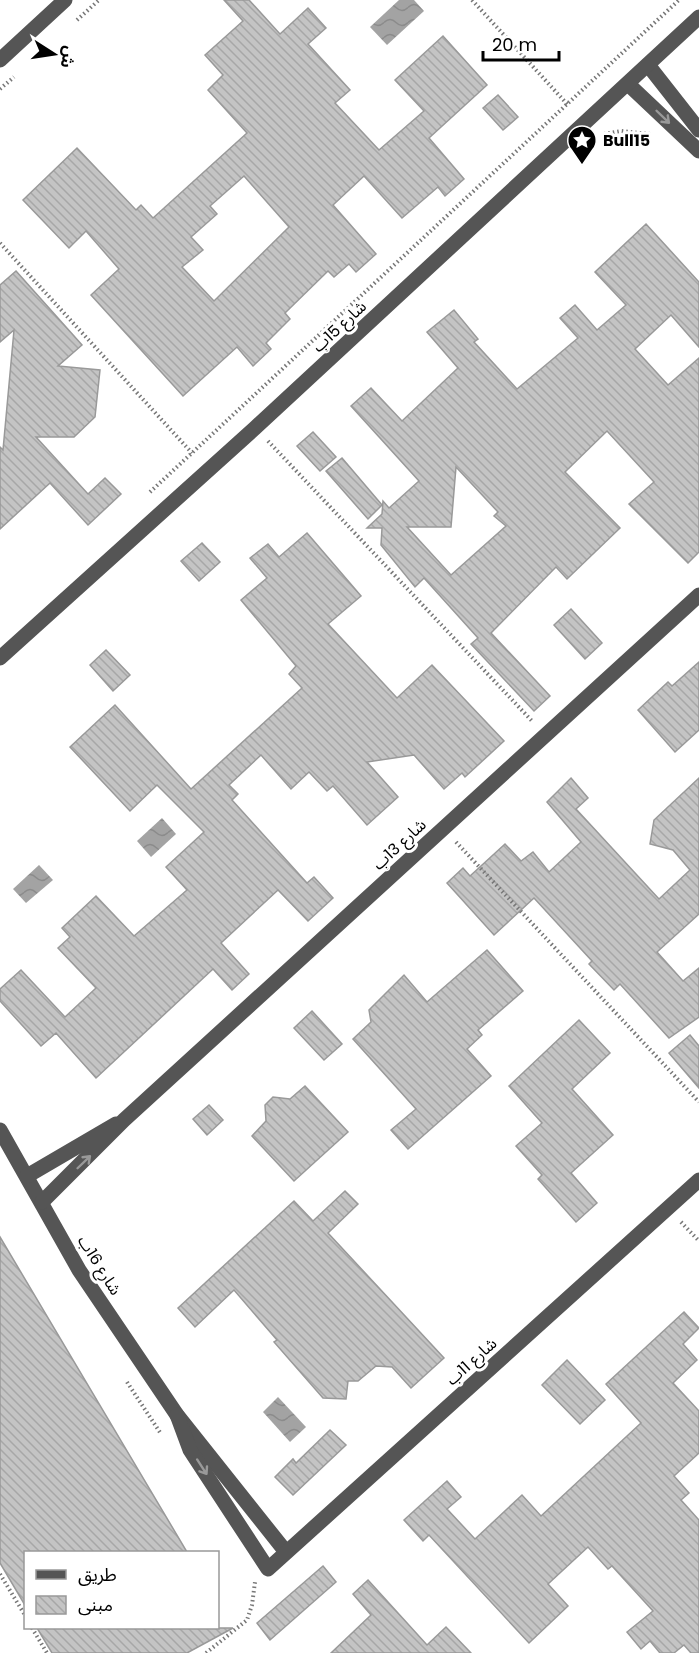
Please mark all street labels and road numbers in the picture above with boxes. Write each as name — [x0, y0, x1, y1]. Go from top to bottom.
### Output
street label: شارع 15ب — [307, 295, 372, 358]
street label: شارع 13ب — [367, 813, 432, 876]
street label: شارع 16ب — [71, 1231, 127, 1300]
street label: شارع 11ب — [441, 1332, 503, 1391]

